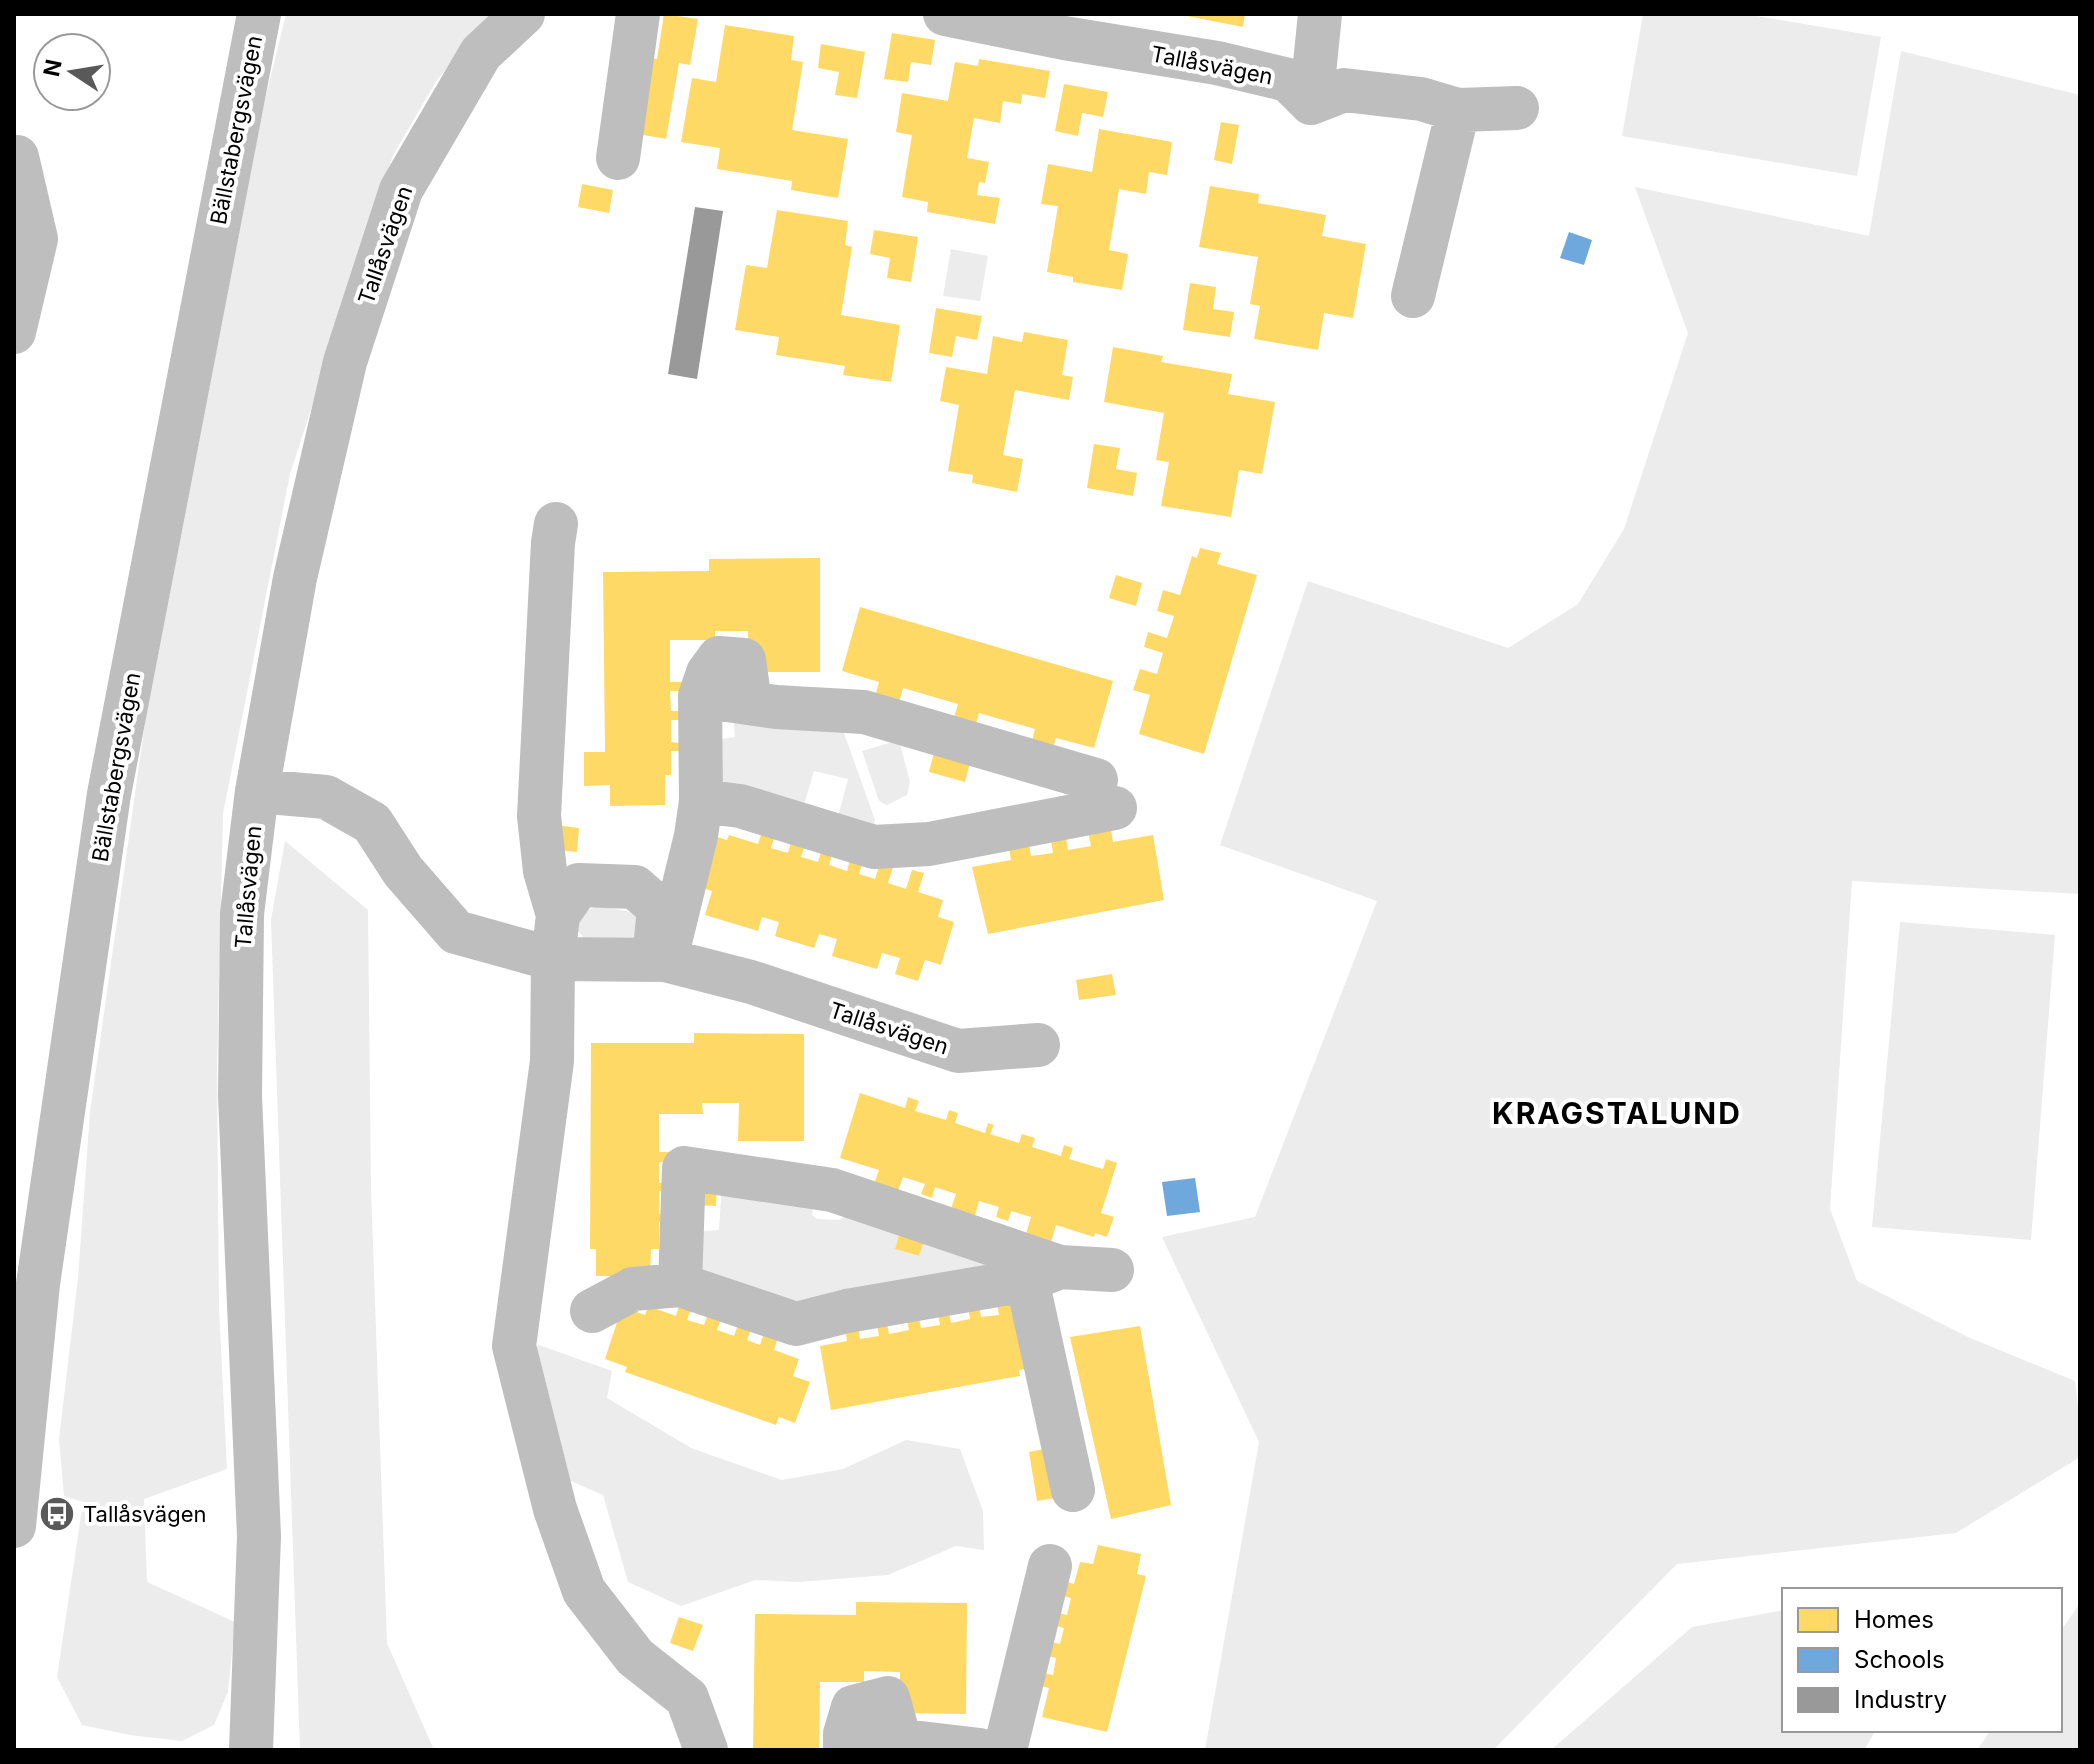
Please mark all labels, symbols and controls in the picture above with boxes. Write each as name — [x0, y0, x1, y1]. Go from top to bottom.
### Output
north arrow — [32, 32, 112, 112]
street label: Bällstabergsvägen — [205, 33, 267, 227]
street label: Tallåsvägen — [1149, 40, 1275, 90]
text: N — [38, 57, 67, 79]
street label: Tallåsvägen — [353, 182, 417, 308]
street label: Bällstabergsvägen — [87, 670, 145, 864]
street label: Tallåsvägen — [230, 824, 266, 950]
street label: Tallåsvägen — [826, 997, 952, 1059]
district label: KRAGSTALUND — [1492, 1095, 1742, 1131]
bus stop icon: Tallåsvägen — [38, 1495, 76, 1533]
place label: Tallåsvägen — [83, 1501, 207, 1527]
legend — [1782, 1588, 2062, 1732]
text: Homes — [1854, 1605, 1934, 1634]
text: Schools — [1854, 1645, 1945, 1674]
text: Industry — [1854, 1685, 1947, 1714]

